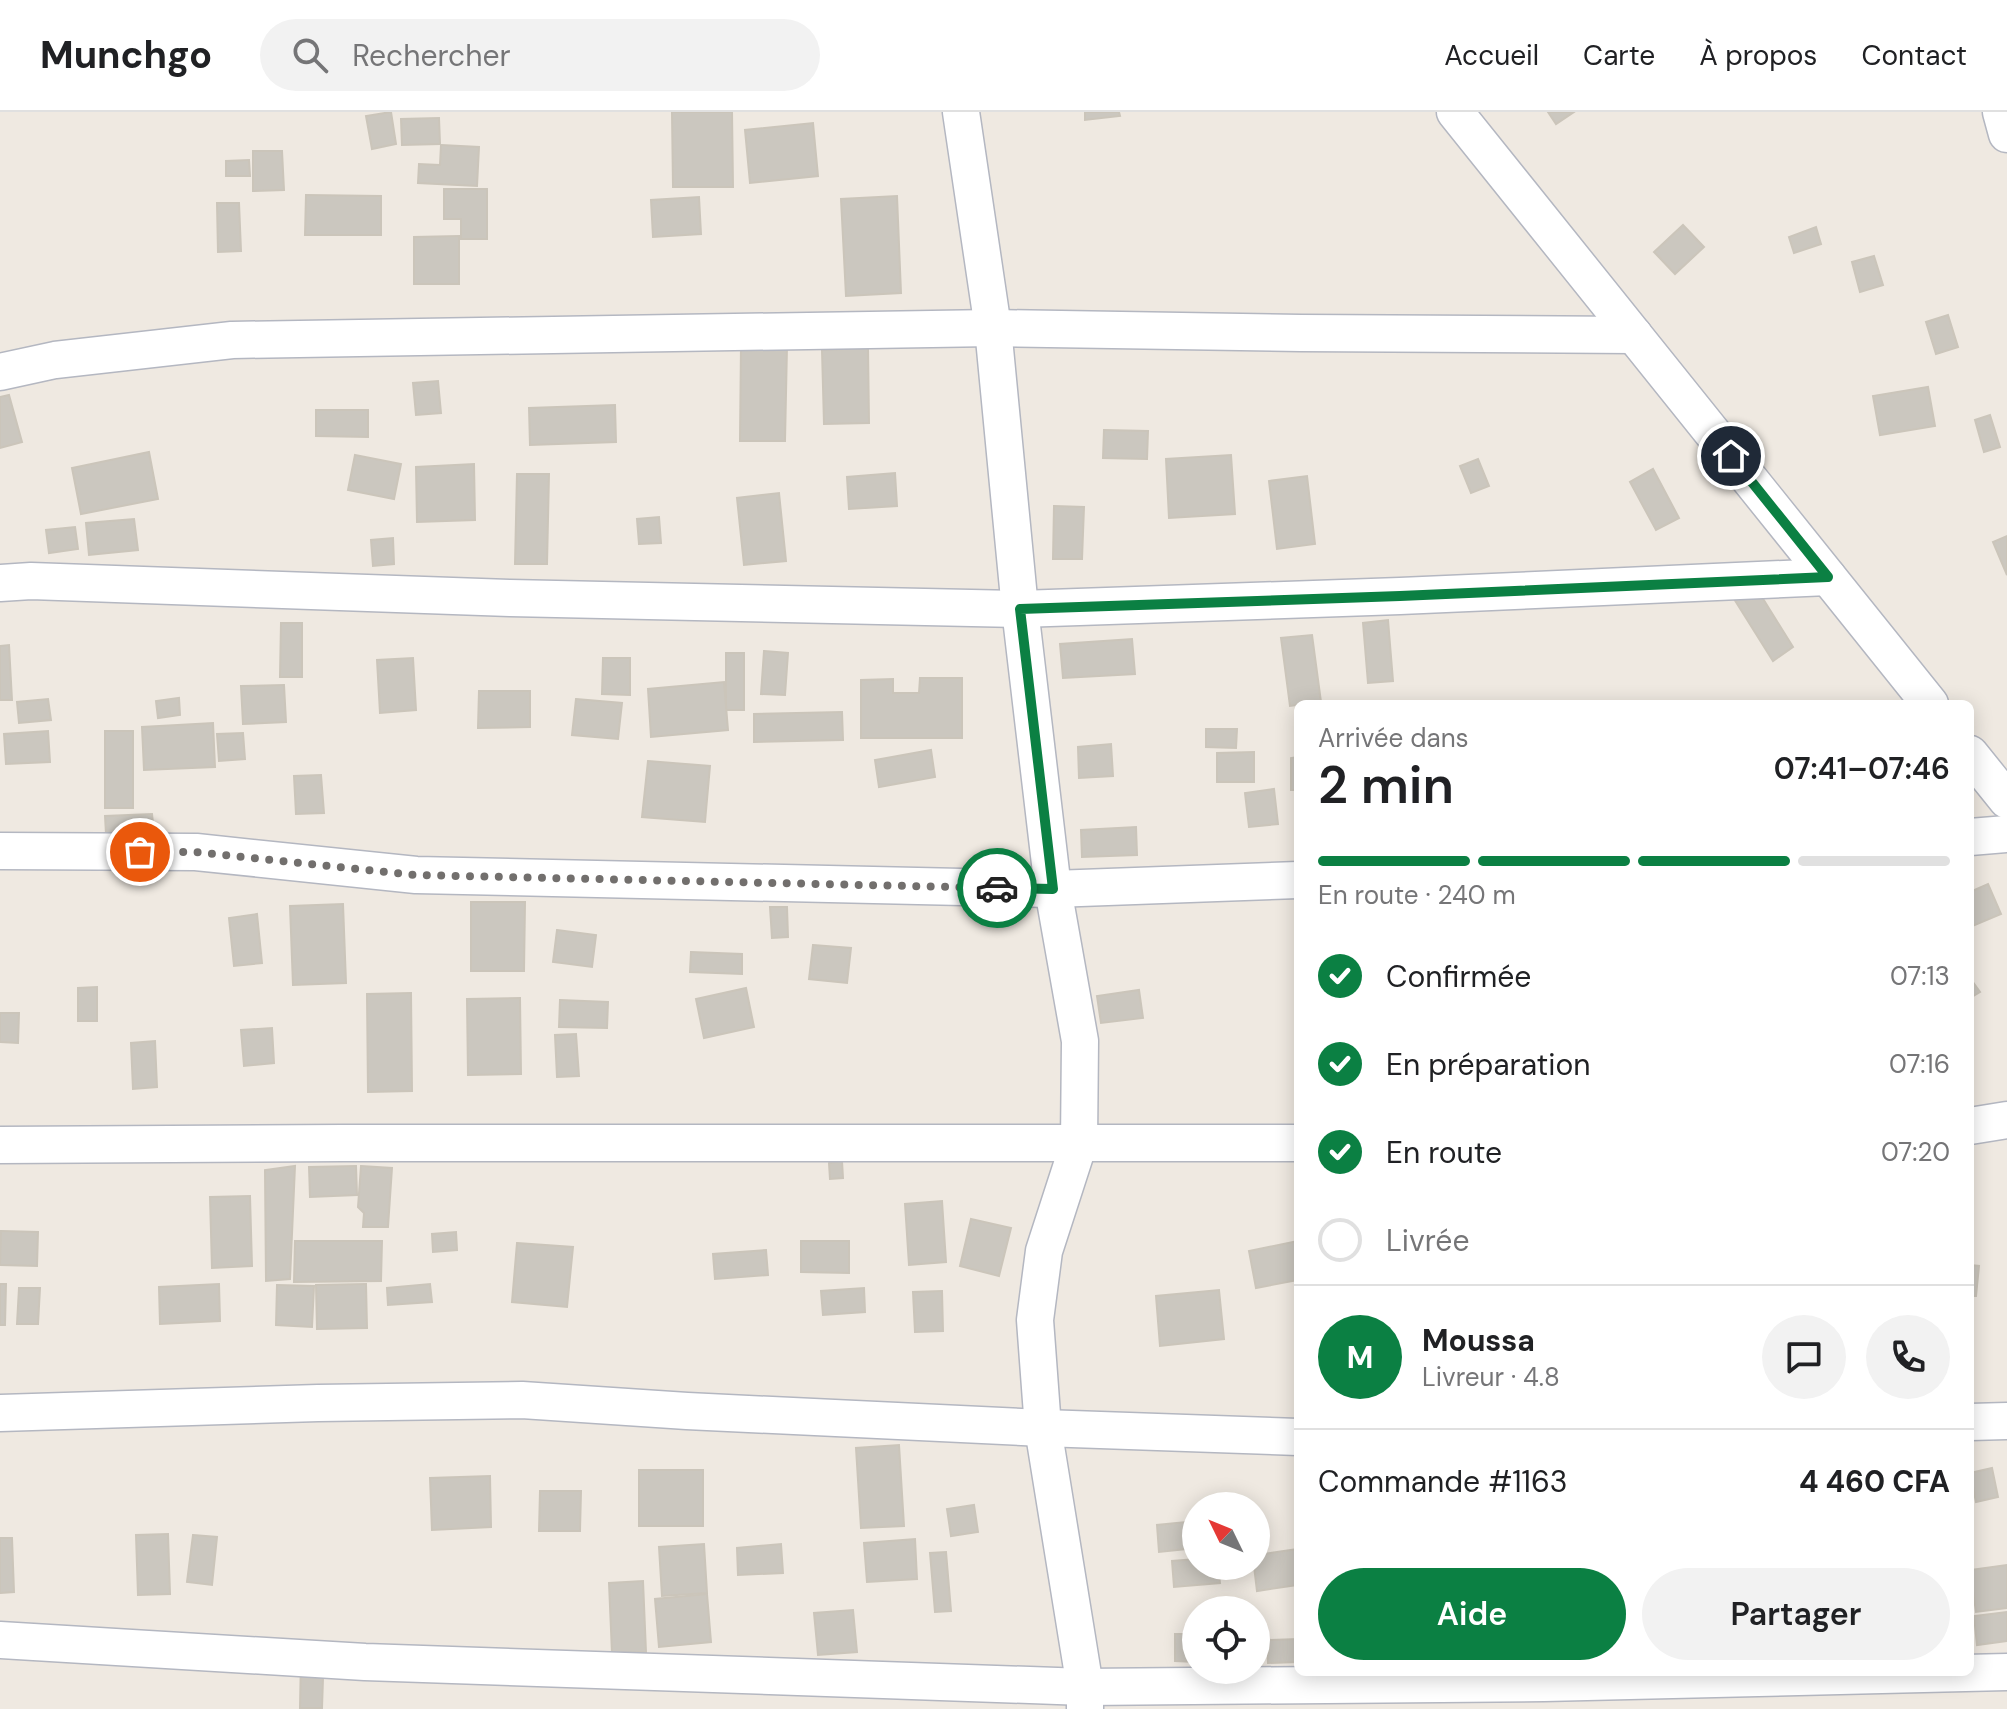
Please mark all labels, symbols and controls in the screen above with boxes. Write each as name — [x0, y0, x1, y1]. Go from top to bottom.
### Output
search box — [260, 19, 820, 91]
text: Munchgo — [40, 30, 212, 80]
icon: search — [288, 33, 332, 77]
text: Rechercher — [352, 36, 511, 75]
text: Accueil — [1444, 37, 1539, 74]
text: Carte — [1583, 37, 1655, 74]
text: À propos — [1699, 37, 1817, 74]
text: Contact — [1861, 37, 1967, 74]
pin — [1697, 422, 1765, 490]
icon: home — [1709, 434, 1753, 478]
text: Arrivée dans — [1318, 721, 1469, 755]
text: 07:41–07:46 — [1774, 749, 1950, 788]
text: 2 min — [1318, 751, 1454, 819]
pin — [106, 818, 174, 886]
icon: bag — [118, 830, 162, 874]
courier — [957, 848, 1037, 928]
icon: car — [975, 866, 1019, 910]
text: En route · 240 m — [1318, 878, 1516, 912]
icon: check — [1318, 954, 1362, 998]
text: Confirmée — [1386, 957, 1531, 996]
text: 07:13 — [1890, 959, 1950, 993]
icon: check — [1318, 1042, 1362, 1086]
text: En préparation — [1386, 1045, 1591, 1084]
text: 07:16 — [1889, 1047, 1950, 1081]
icon: check — [1318, 1130, 1362, 1174]
text: En route — [1386, 1133, 1502, 1172]
text: 07:20 — [1881, 1135, 1950, 1169]
text: Livrée — [1386, 1221, 1469, 1260]
button: chat — [1762, 1315, 1846, 1399]
button: phone — [1866, 1315, 1950, 1399]
text: Moussa — [1422, 1321, 1535, 1360]
text: M — [1347, 1338, 1373, 1377]
text: Livreur · 4.8 — [1422, 1360, 1560, 1394]
text: Commande #1163 — [1318, 1462, 1568, 1501]
text: 4 460 CFA — [1799, 1462, 1950, 1501]
north arrow — [1182, 1492, 1270, 1580]
map controls — [1182, 1492, 1270, 1684]
button: Aide — [1318, 1568, 1626, 1660]
button: Partager — [1642, 1568, 1950, 1660]
button: locate — [1182, 1596, 1270, 1684]

